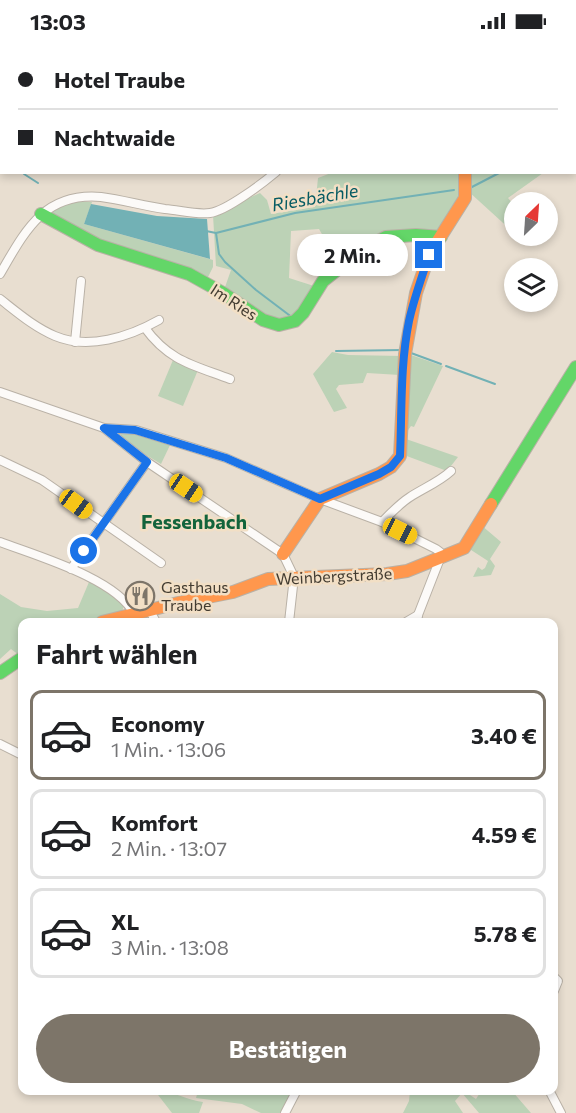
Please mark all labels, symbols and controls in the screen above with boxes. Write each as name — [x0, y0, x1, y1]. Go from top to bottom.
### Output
text: 13:03 — [30, 8, 86, 35]
text: Hotel Traube — [54, 66, 185, 93]
text: Nachtwaide — [54, 124, 175, 151]
water label: Riesbächle — [270, 178, 360, 215]
north arrow — [504, 192, 558, 246]
map controls — [504, 192, 558, 312]
callout: 2 Min. — [297, 234, 408, 276]
route end — [415, 241, 442, 268]
text: 2 Min. — [324, 243, 381, 267]
button: layers — [504, 258, 558, 312]
street label: Im Ries — [207, 279, 261, 324]
car — [166, 470, 206, 506]
car — [56, 486, 96, 522]
district label: Fessenbach — [141, 509, 247, 533]
car — [380, 515, 420, 547]
route start — [70, 537, 97, 564]
street label: Weinbergstraße — [275, 563, 393, 588]
place label: Gasthaus Traube — [161, 577, 229, 614]
restaurant icon: Gasthaus Traube — [124, 580, 156, 612]
text: Fahrt wählen — [36, 637, 198, 670]
icon: car — [39, 708, 93, 762]
text: Economy — [111, 710, 205, 737]
text: 3.40 € — [471, 722, 537, 749]
text: 1 Min. · 13:06 — [111, 737, 226, 761]
icon: car — [39, 807, 93, 861]
text: Komfort — [111, 809, 198, 836]
text: 4.59 € — [472, 821, 537, 848]
text: 2 Min. · 13:07 — [111, 836, 227, 860]
icon: car — [39, 906, 93, 960]
text: XL — [111, 908, 139, 935]
text: 5.78 € — [474, 920, 537, 947]
text: 3 Min. · 13:08 — [111, 935, 229, 959]
button: Bestätigen — [36, 1014, 540, 1083]

